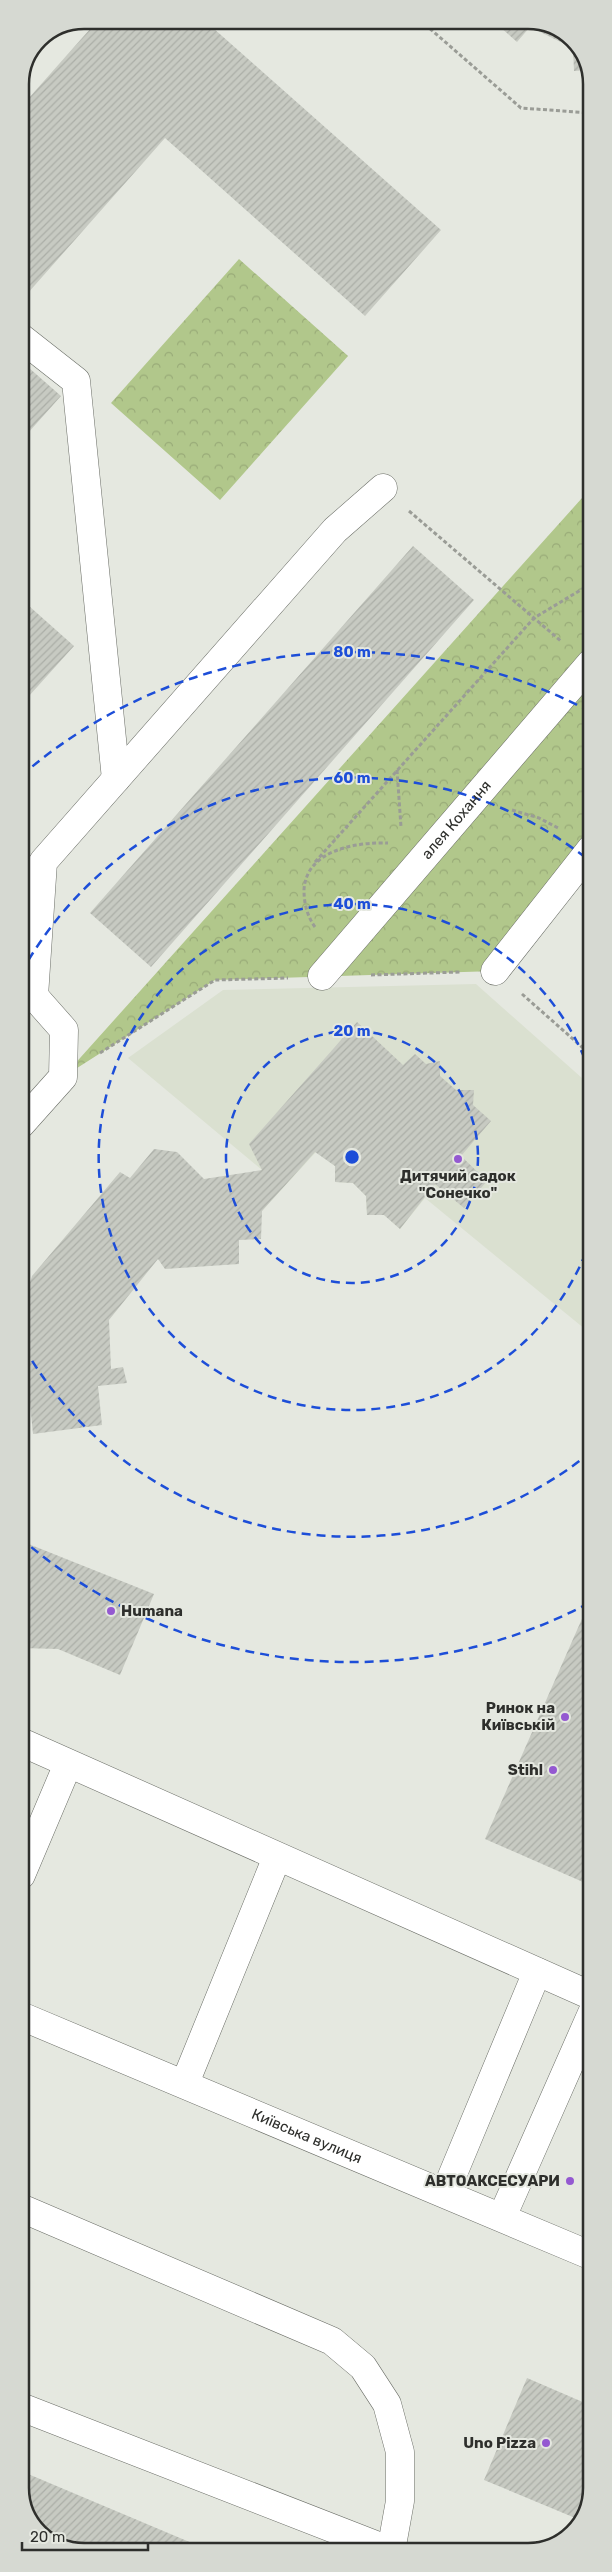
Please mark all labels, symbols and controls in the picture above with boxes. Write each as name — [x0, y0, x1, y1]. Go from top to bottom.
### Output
text: 80 m — [333, 643, 371, 661]
text: 60 m — [334, 769, 370, 787]
street label: алея Кохання — [418, 777, 495, 863]
text: 40 m — [333, 895, 371, 913]
text: 20 m — [334, 1022, 370, 1040]
centre of rings — [343, 1148, 361, 1166]
marker: Дитячий садок "Сонечко" — [452, 1153, 464, 1165]
place label: Дитячий садок "Сонечко" — [400, 1167, 516, 1202]
place label: Humana — [121, 1602, 183, 1620]
marker: Humana — [105, 1605, 117, 1617]
place label: Ринок на Київській — [481, 1699, 555, 1734]
marker: Ринок на Київській — [559, 1711, 571, 1723]
place label: Stihl — [508, 1761, 543, 1779]
marker: Stihl — [547, 1764, 559, 1776]
street label: Київська вулиця — [249, 2105, 365, 2167]
place label: АВТОАКСЕСУАРИ — [425, 2172, 560, 2190]
marker: АВТОАКСЕСУАРИ — [564, 2175, 576, 2187]
place label: Uno Pizza — [463, 2434, 536, 2452]
marker: Uno Pizza — [540, 2437, 552, 2449]
scale bar — [22, 2520, 149, 2552]
text: 20 m — [30, 2528, 65, 2546]

